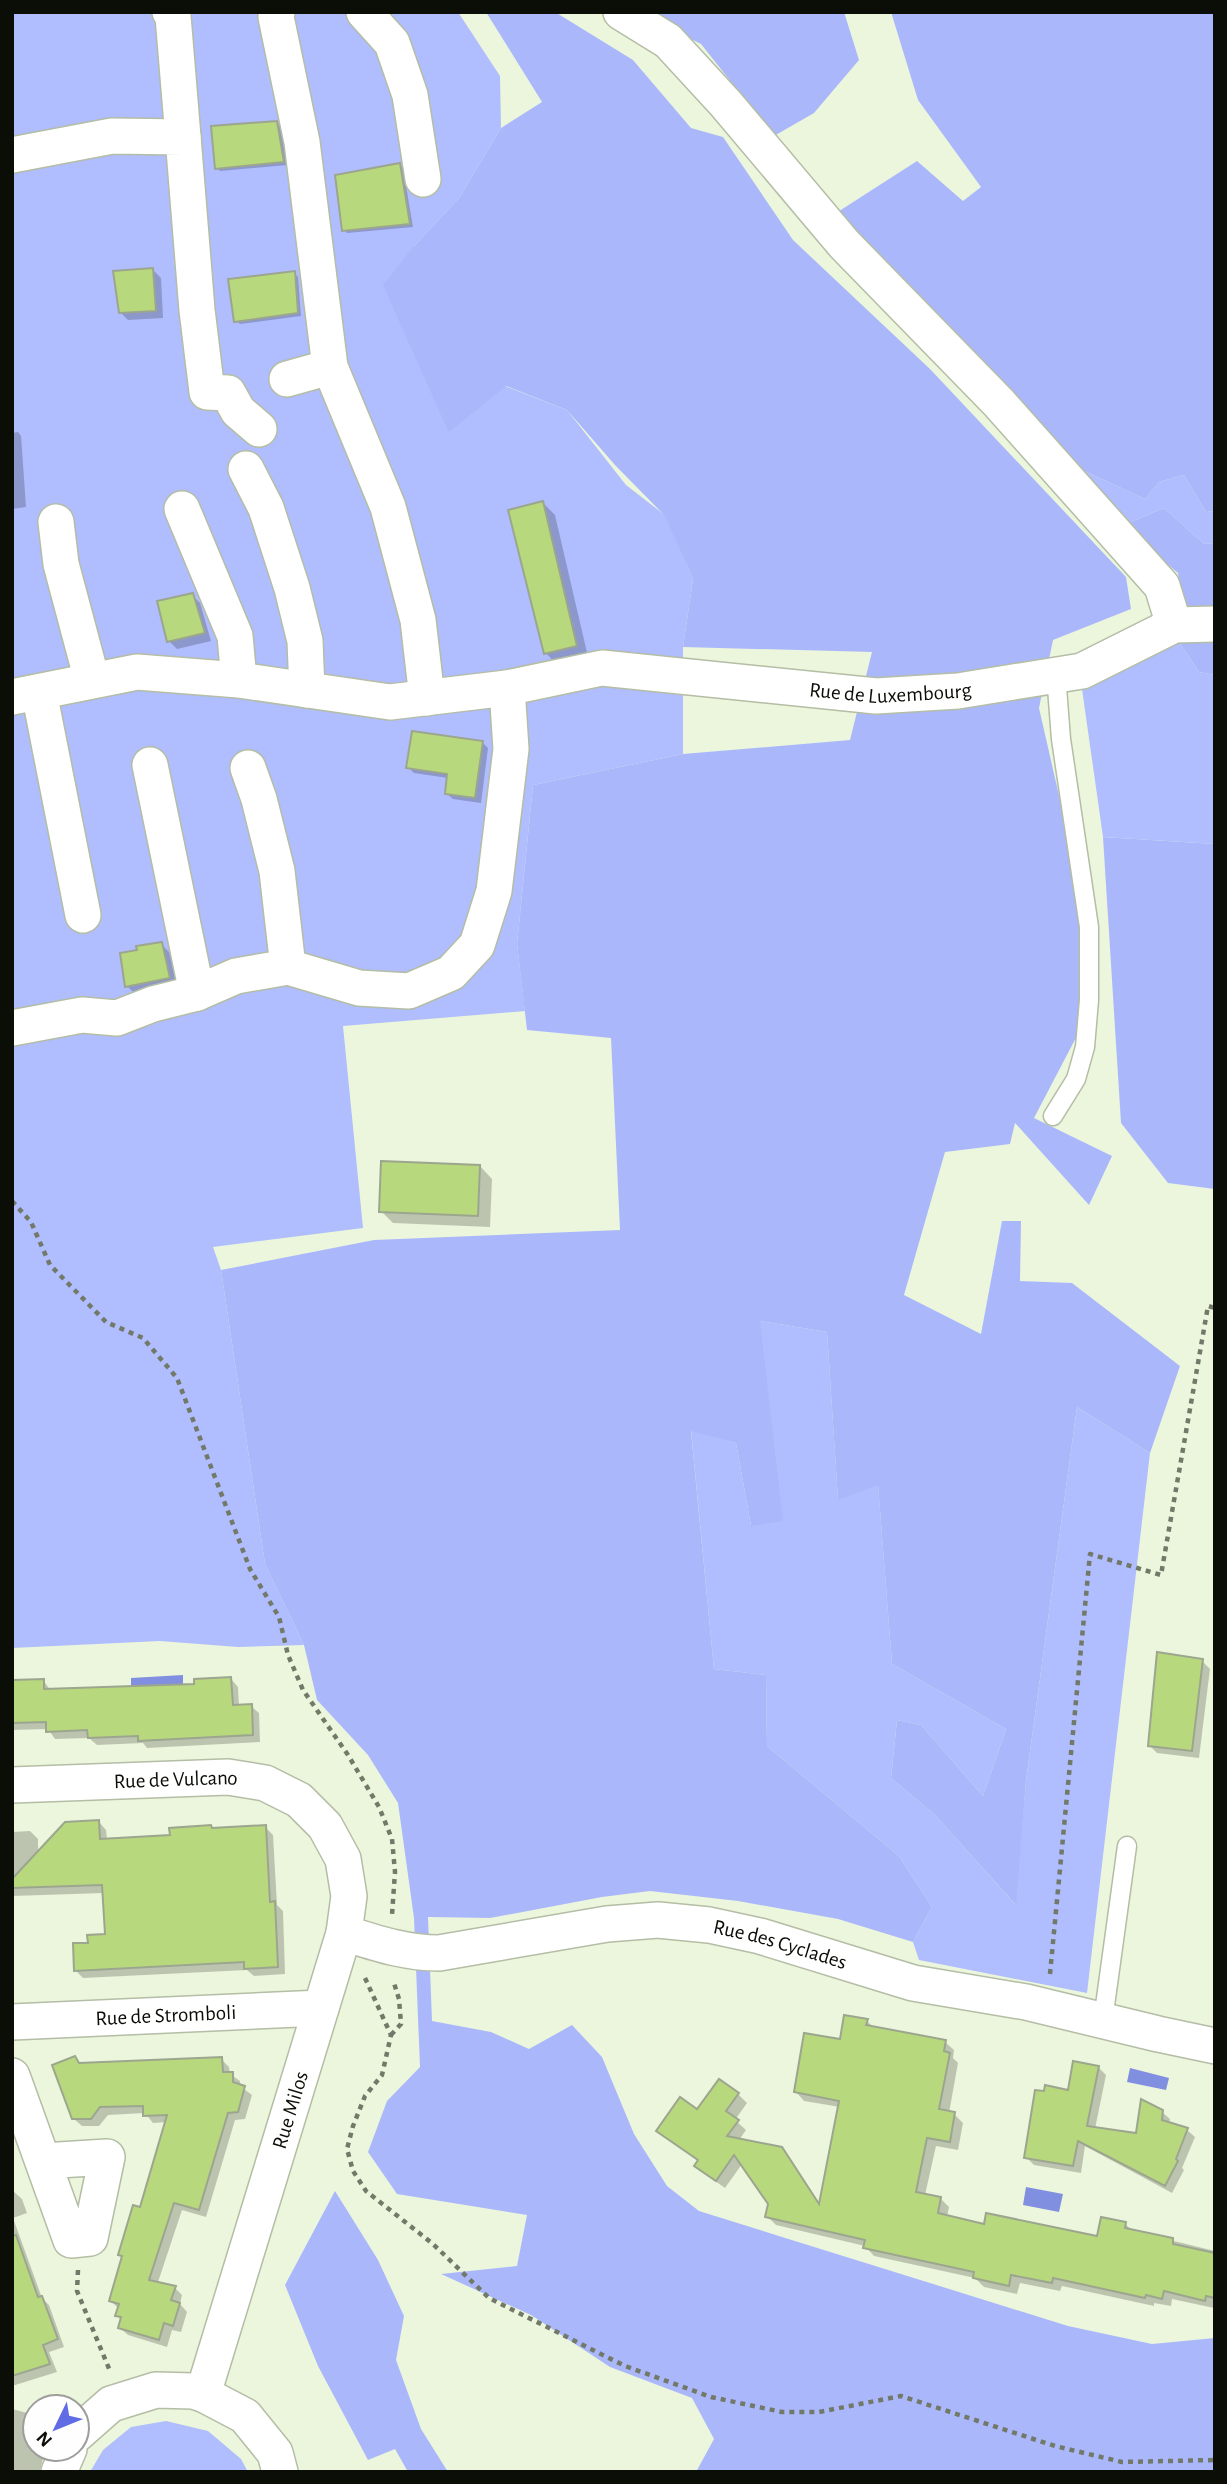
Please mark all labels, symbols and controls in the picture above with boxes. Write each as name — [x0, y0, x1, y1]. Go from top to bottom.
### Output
street label: Rue de Luxembourg — [808, 679, 974, 707]
street label: Rue de Vulcano — [113, 1767, 240, 1792]
street label: Rue des Cyclades — [711, 1916, 849, 1973]
street label: Rue de Stromboli — [95, 2002, 237, 2029]
street label: Rue Milos — [269, 2069, 312, 2151]
north arrow — [21, 2393, 91, 2463]
text: N — [33, 2427, 56, 2450]

